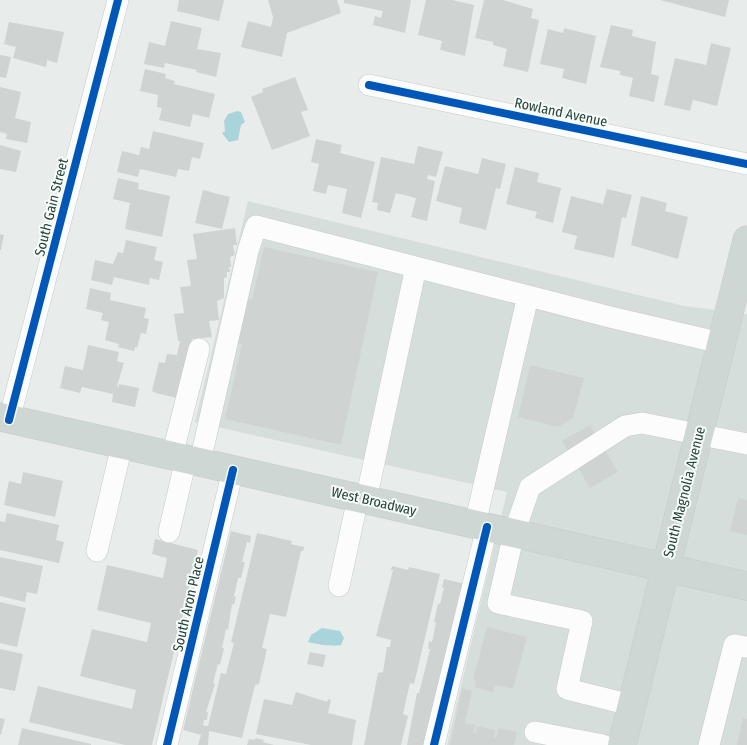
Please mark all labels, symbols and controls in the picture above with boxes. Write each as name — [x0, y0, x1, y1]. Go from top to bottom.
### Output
street label: Rowland Avenue — [513, 94, 609, 131]
street label: South Gain Street — [31, 156, 72, 258]
street label: South Magnolia Avenue — [660, 425, 709, 559]
street label: West Broadway — [330, 483, 419, 520]
street label: South Aron Place — [169, 555, 208, 653]

